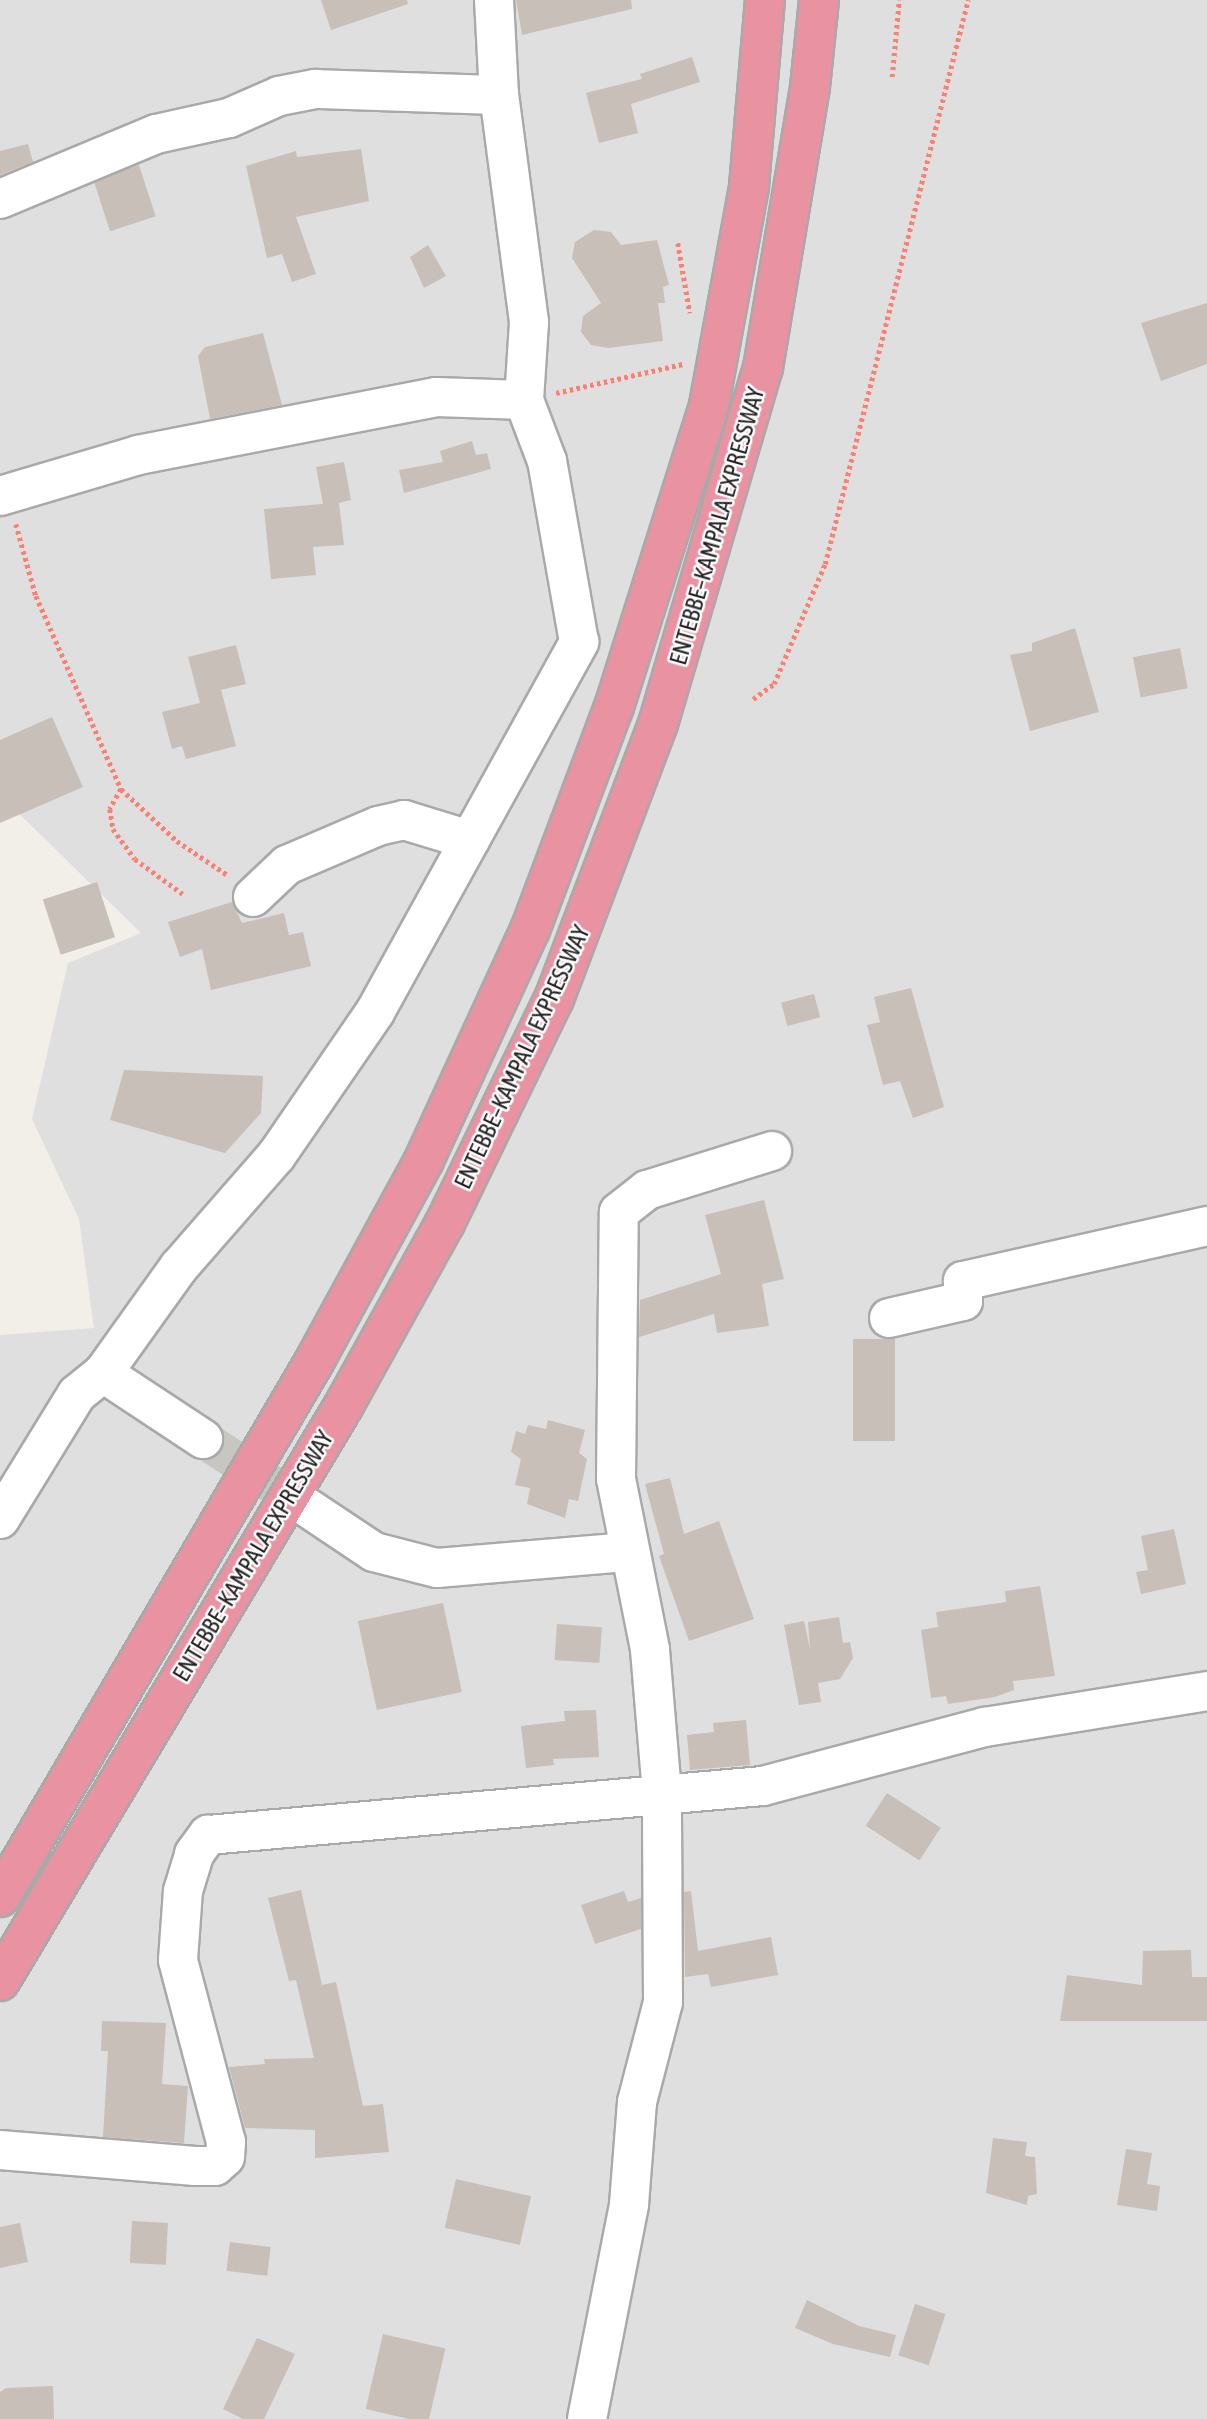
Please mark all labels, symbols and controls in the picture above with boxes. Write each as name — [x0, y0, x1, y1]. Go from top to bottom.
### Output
street label: ENTEBBE–KAMPALA EXPRESSWAY — [664, 384, 770, 668]
street label: ENTEBBE–KAMPALA EXPRESSWAY — [448, 921, 596, 1193]
street label: ENTEBBE–KAMPALA EXPRESSWAY — [167, 1425, 339, 1687]

